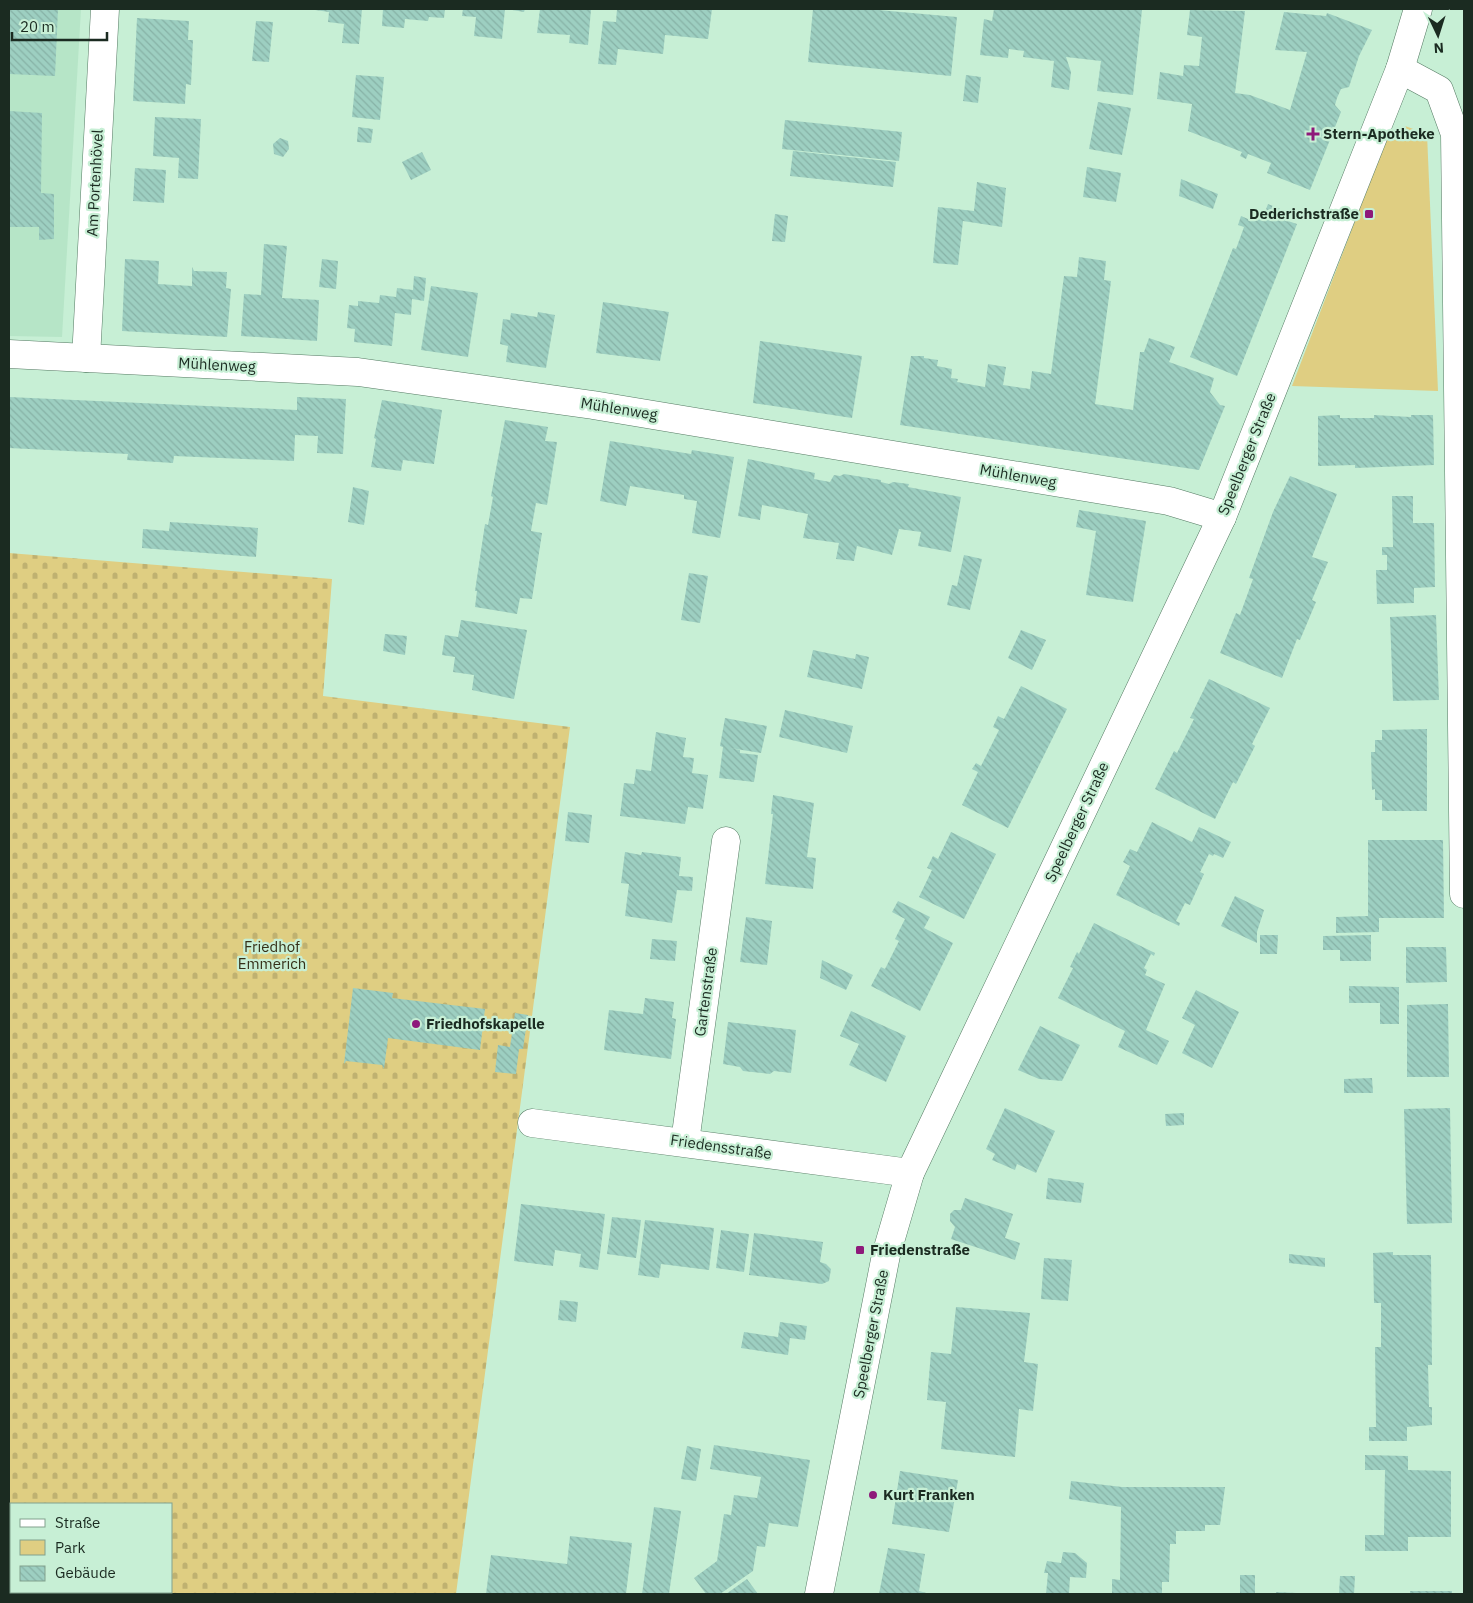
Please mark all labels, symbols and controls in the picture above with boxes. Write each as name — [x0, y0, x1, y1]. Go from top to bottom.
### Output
scale bar — [12, 10, 108, 42]
north arrow — [1413, 10, 1463, 60]
text: 20 m — [20, 17, 55, 36]
text: N — [1433, 39, 1445, 57]
place label: Stern-Apotheke — [1323, 124, 1435, 143]
marker: Stern-Apotheke — [1307, 128, 1319, 140]
street label: Am Portenhövel — [82, 129, 107, 237]
place label: Dederichstraße — [1249, 204, 1359, 223]
marker: Dederichstraße — [1363, 208, 1375, 220]
street label: Mühlenweg — [178, 353, 256, 376]
street label: Speelberger Straße — [1213, 390, 1280, 518]
street label: Mühlenweg — [579, 393, 659, 424]
street label: Mühlenweg — [978, 459, 1058, 492]
street label: Speelberger Straße — [1040, 759, 1113, 885]
park label: Friedhof Emmerich — [238, 937, 306, 973]
street label: Gartenstraße — [690, 946, 721, 1038]
place label: Friedhofskapelle — [426, 1014, 545, 1033]
marker: Friedhofskapelle — [410, 1018, 422, 1030]
street label: Friedensstraße — [669, 1130, 773, 1163]
place label: Friedenstraße — [870, 1240, 970, 1259]
marker: Friedenstraße — [854, 1244, 866, 1256]
street label: Speelberger Straße — [849, 1268, 892, 1400]
place label: Kurt Franken — [883, 1485, 975, 1504]
marker: Kurt Franken — [867, 1489, 879, 1501]
legend — [10, 1503, 172, 1593]
text: Straße — [55, 1513, 100, 1532]
text: Park — [55, 1538, 85, 1557]
text: Gebäude — [55, 1563, 116, 1582]

